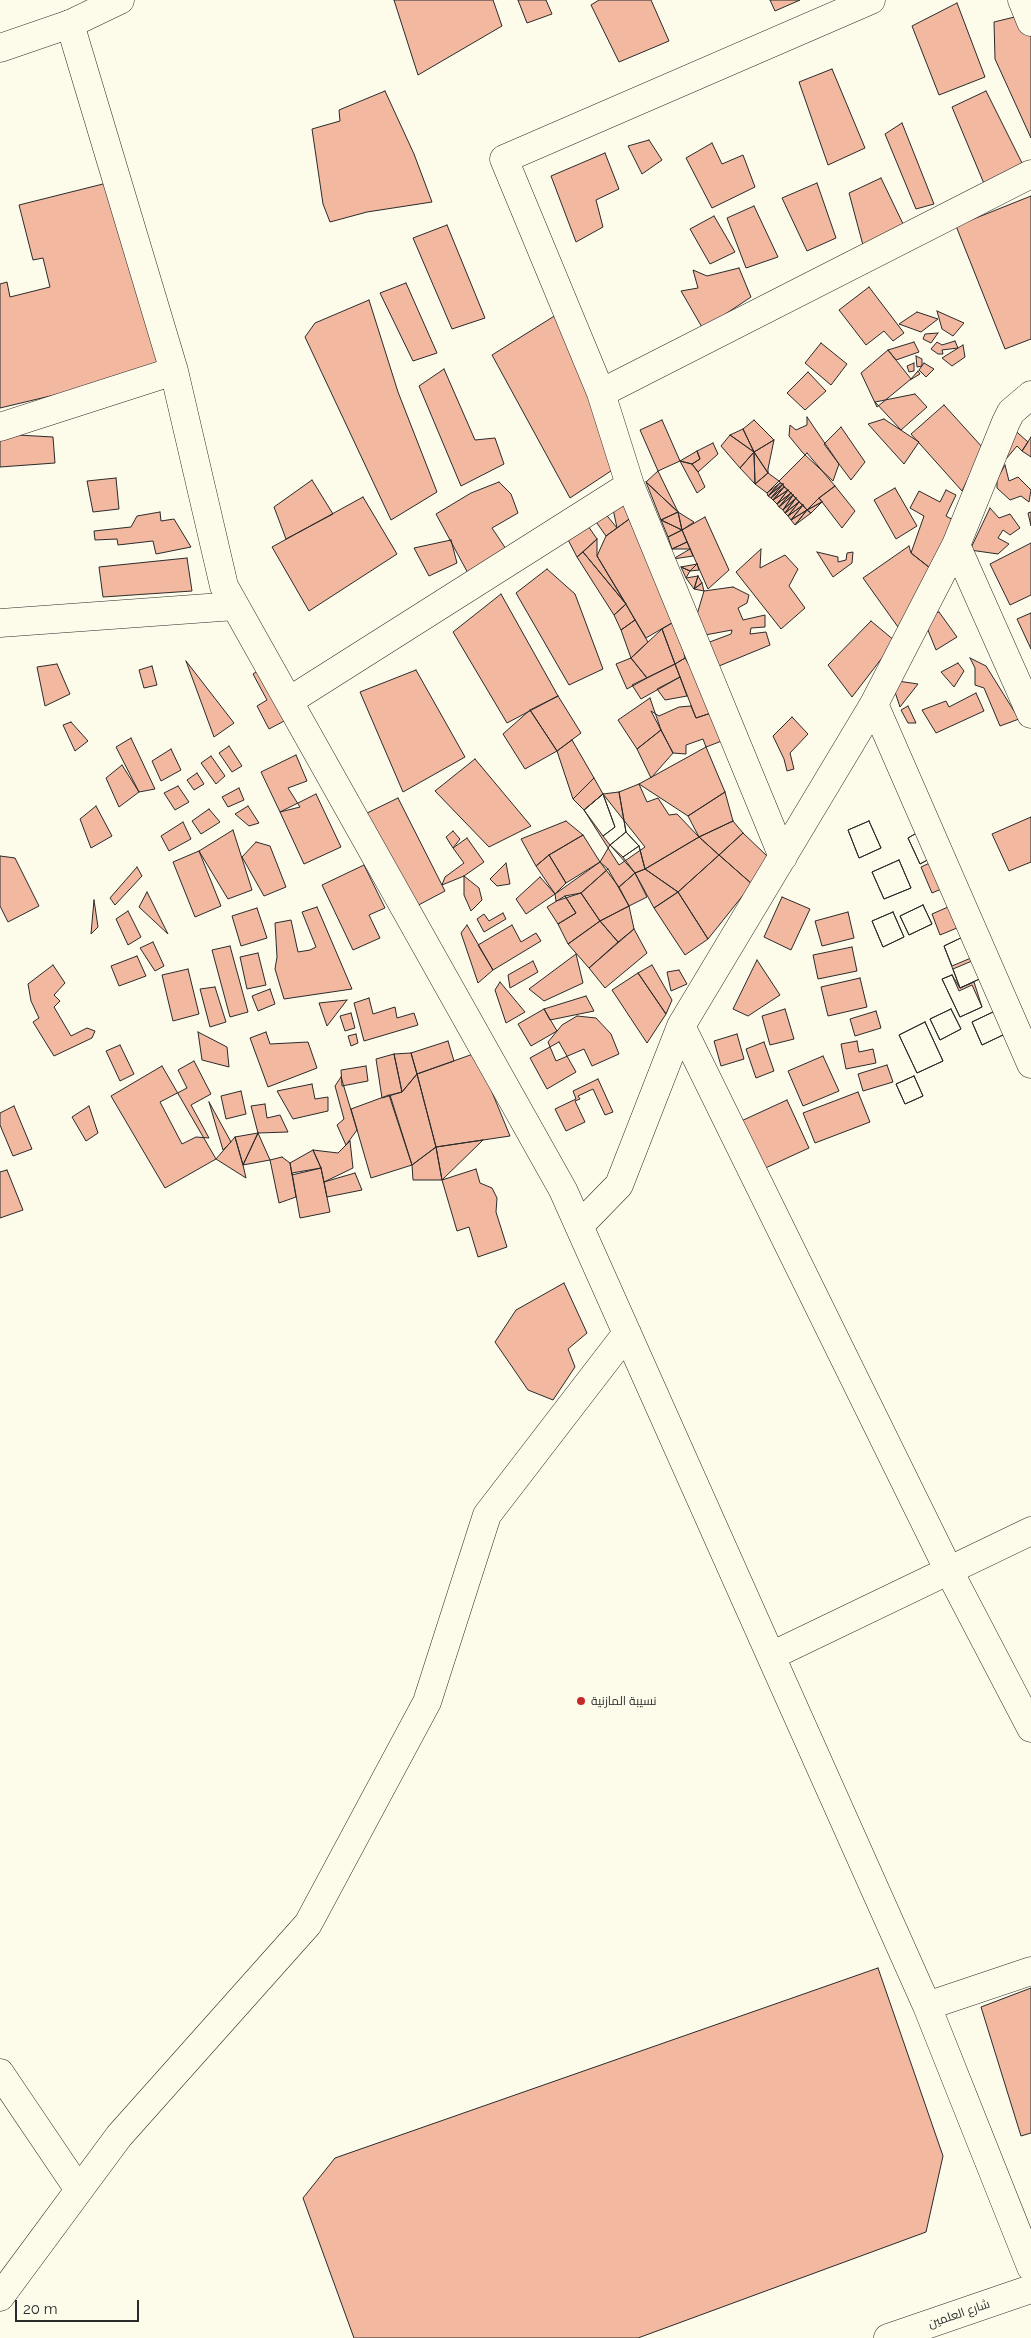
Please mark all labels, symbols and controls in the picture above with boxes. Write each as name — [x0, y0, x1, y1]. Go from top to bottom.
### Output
place label: نسيبة المازنية — [591, 1694, 657, 1708]
marker: نسيبة المازنية — [575, 1695, 587, 1707]
scale bar — [18, 2290, 141, 2322]
street label: شارع العلمين — [926, 2297, 992, 2331]
text: 20 m — [23, 2300, 58, 2318]

